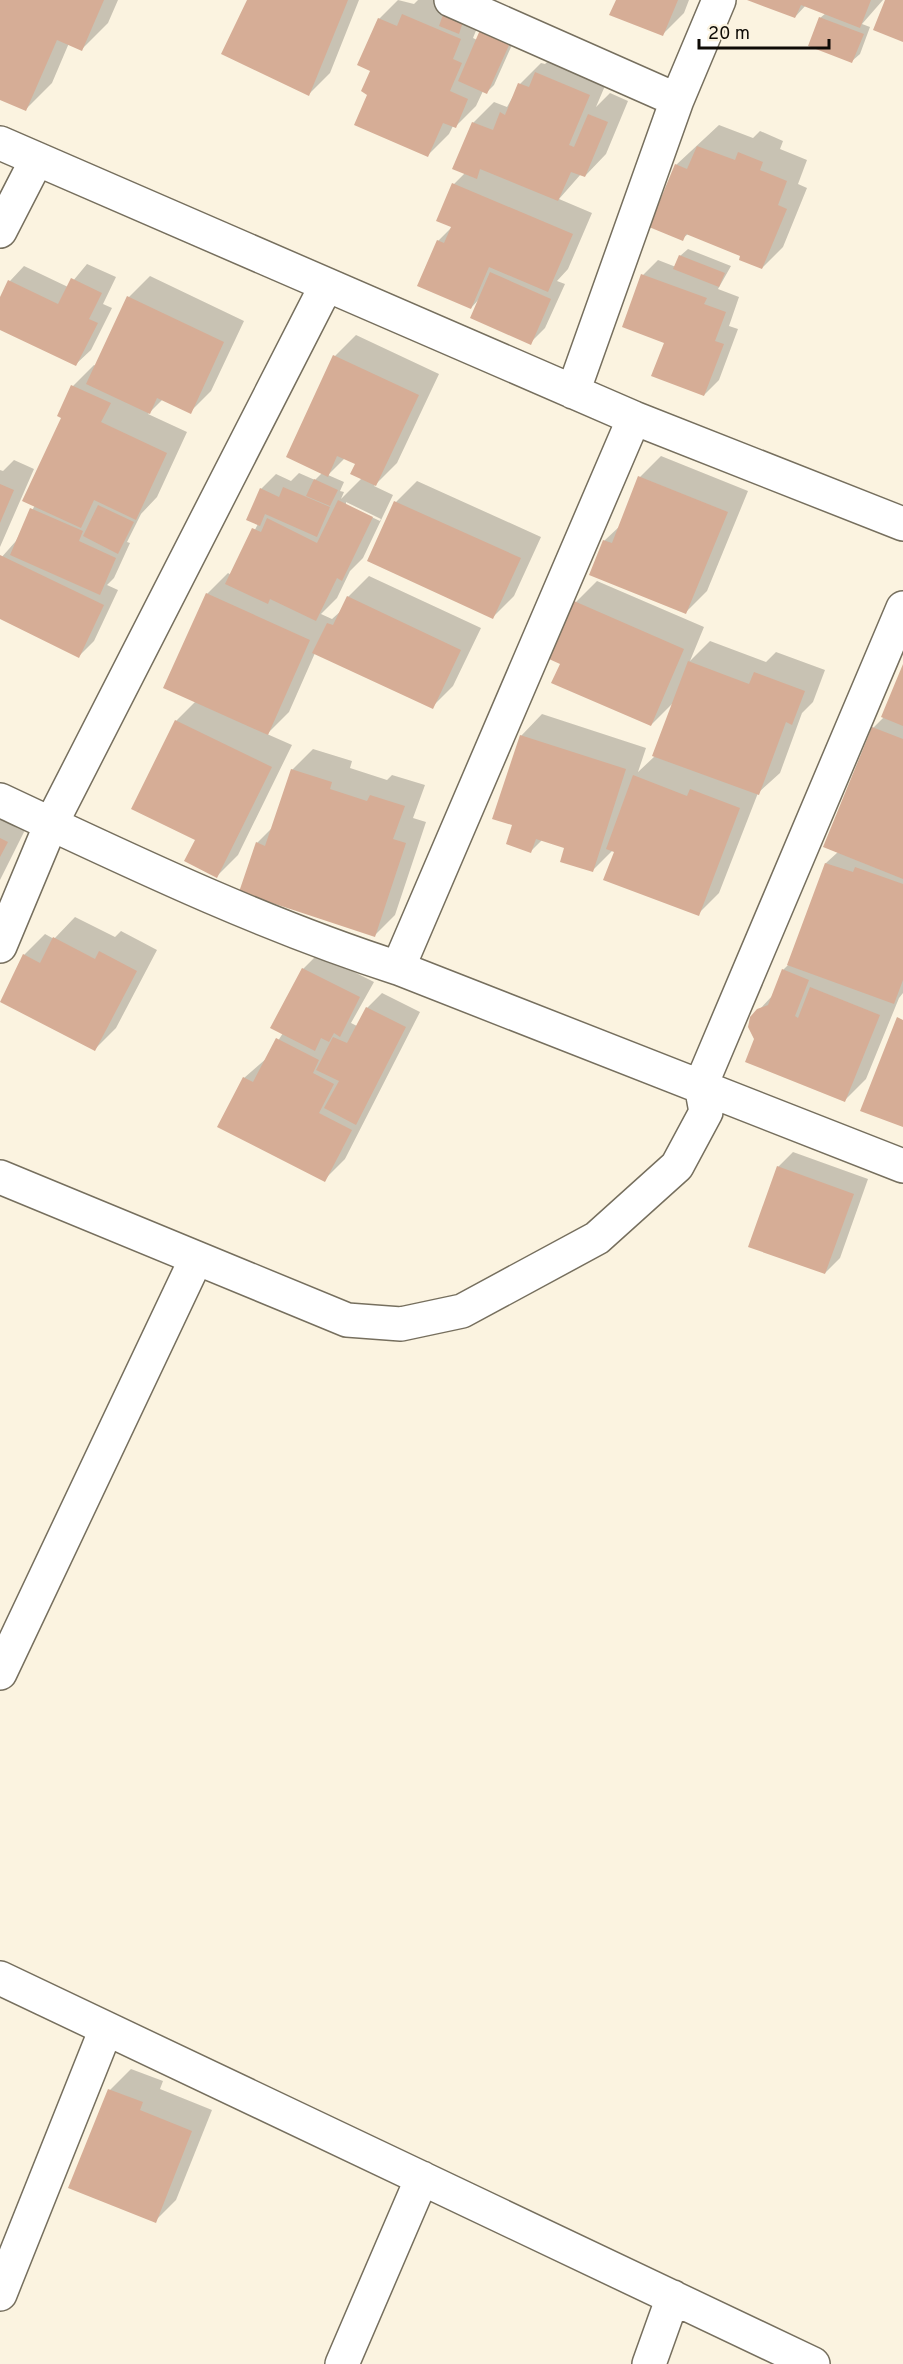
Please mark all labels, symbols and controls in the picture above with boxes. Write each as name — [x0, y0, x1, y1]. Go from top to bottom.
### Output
scale bar — [699, 12, 830, 50]
text: 20 m — [708, 23, 750, 46]

